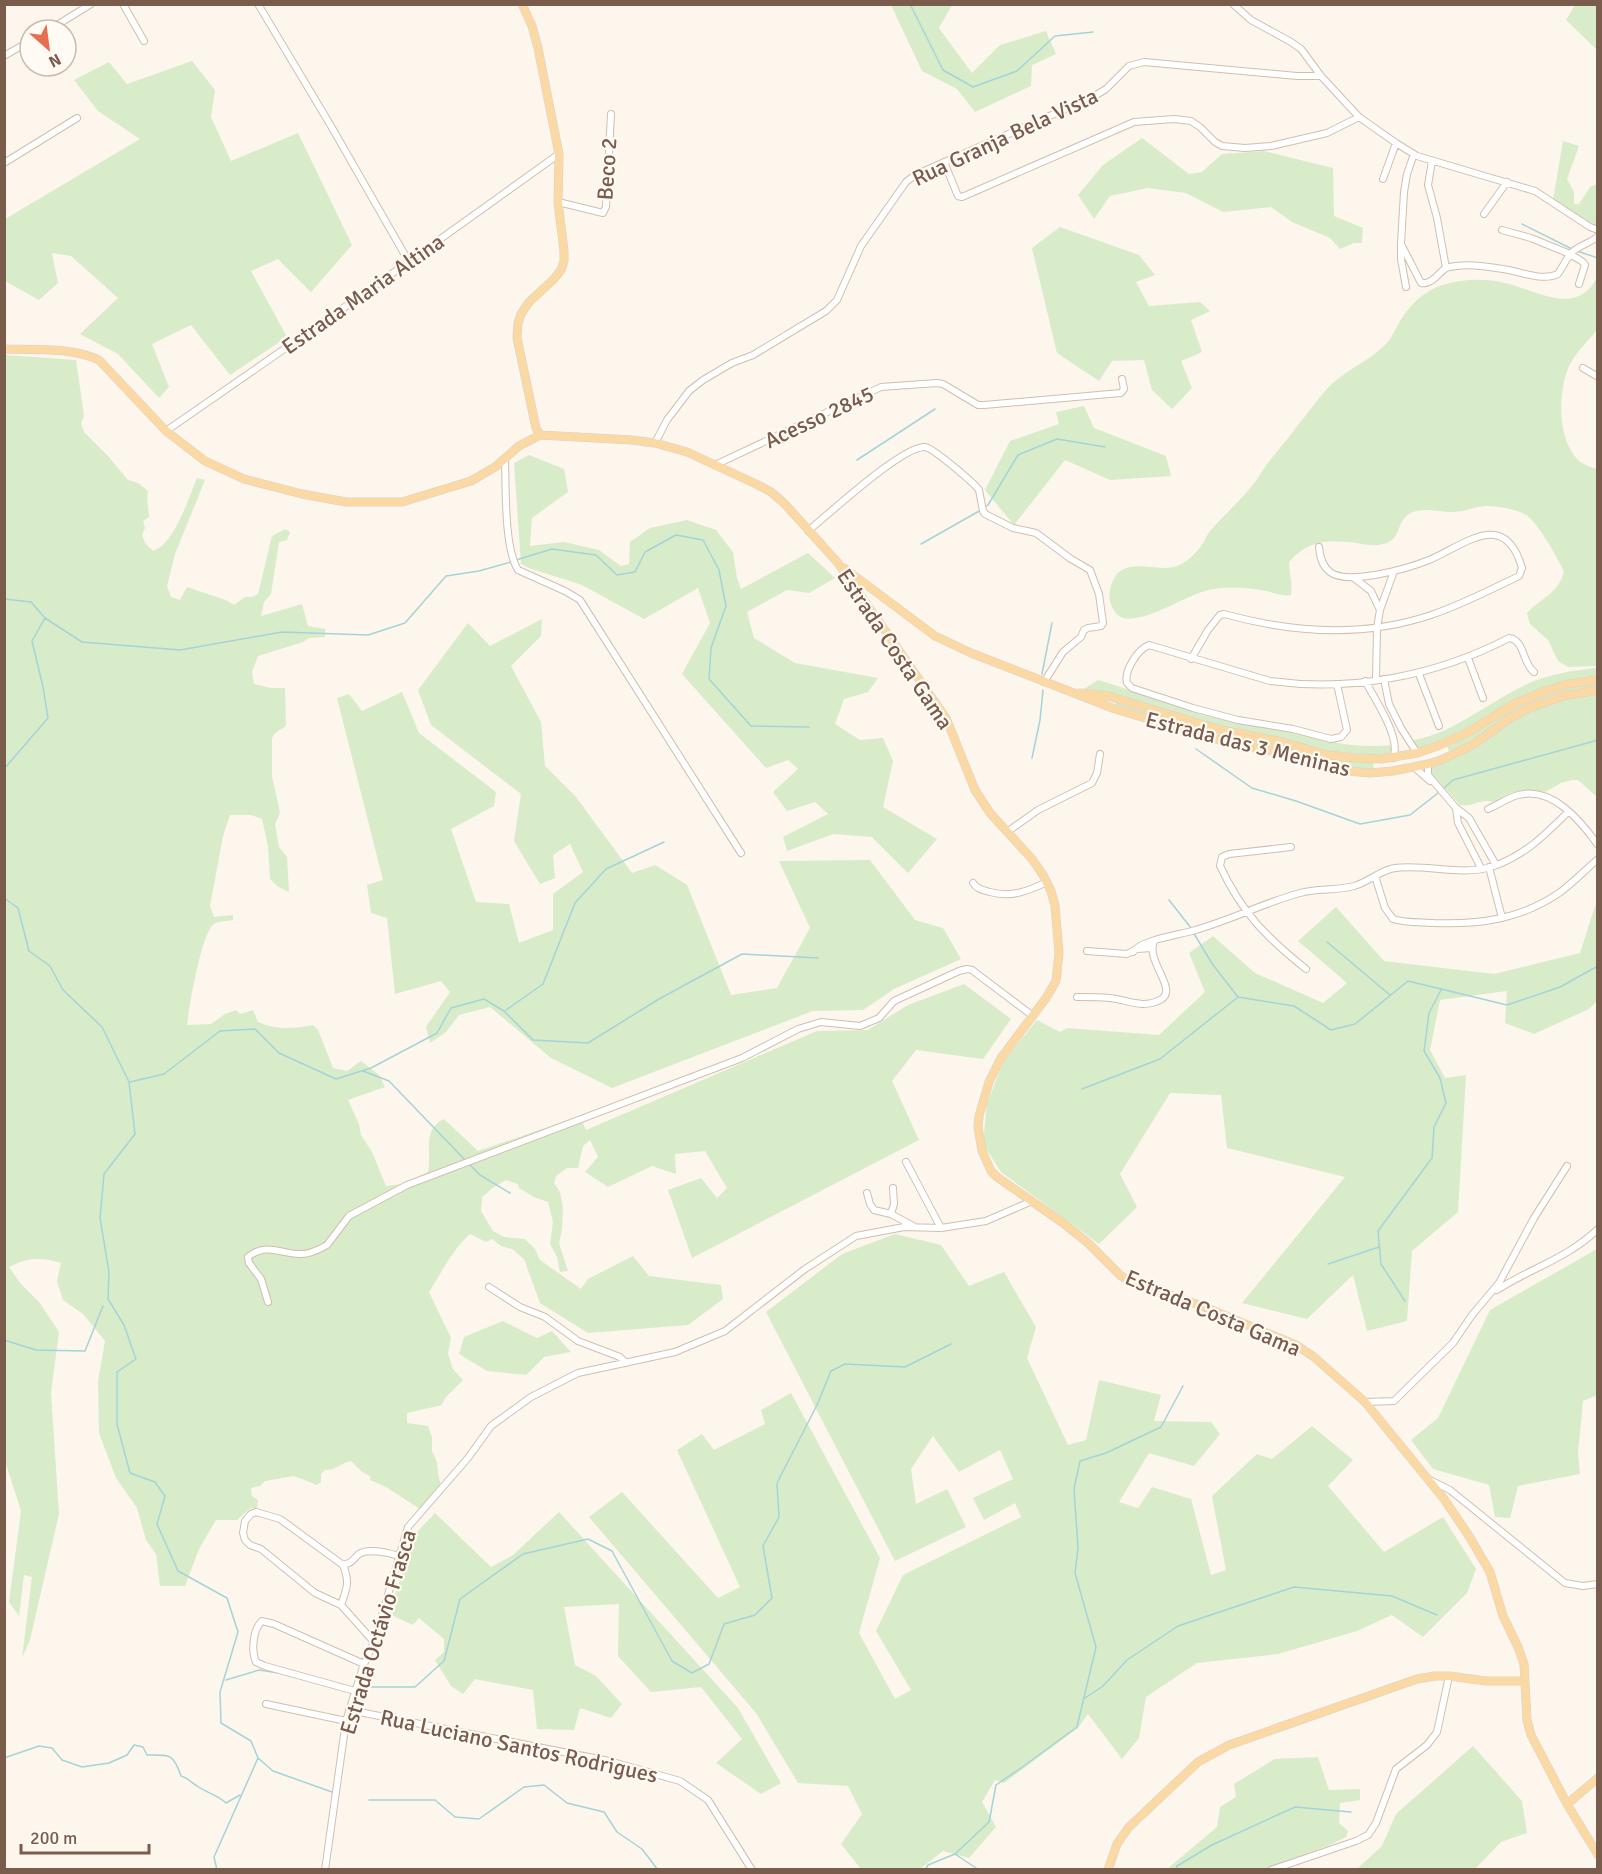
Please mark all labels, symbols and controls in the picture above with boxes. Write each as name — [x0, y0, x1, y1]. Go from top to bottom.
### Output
north arrow — [18, 18, 78, 78]
text: N — [45, 49, 64, 72]
street label: Rua Granja Bela Vista — [908, 82, 1102, 192]
street label: Beco 2 — [591, 137, 623, 201]
street label: Estrada Maria Altina — [277, 228, 449, 360]
street label: Acesso 2845 — [760, 380, 878, 454]
street label: Estrada Costa Gama — [831, 563, 959, 735]
street label: Estrada das 3 Meninas — [1143, 706, 1353, 782]
street label: Estrada Costa Gama — [1121, 1264, 1305, 1362]
street label: Estrada Octávio Frasca — [334, 1526, 422, 1738]
street label: Rua Luciano Santos Rodrigues — [378, 1703, 660, 1789]
scale bar — [21, 1817, 148, 1855]
text: 200 m — [30, 1827, 77, 1849]

